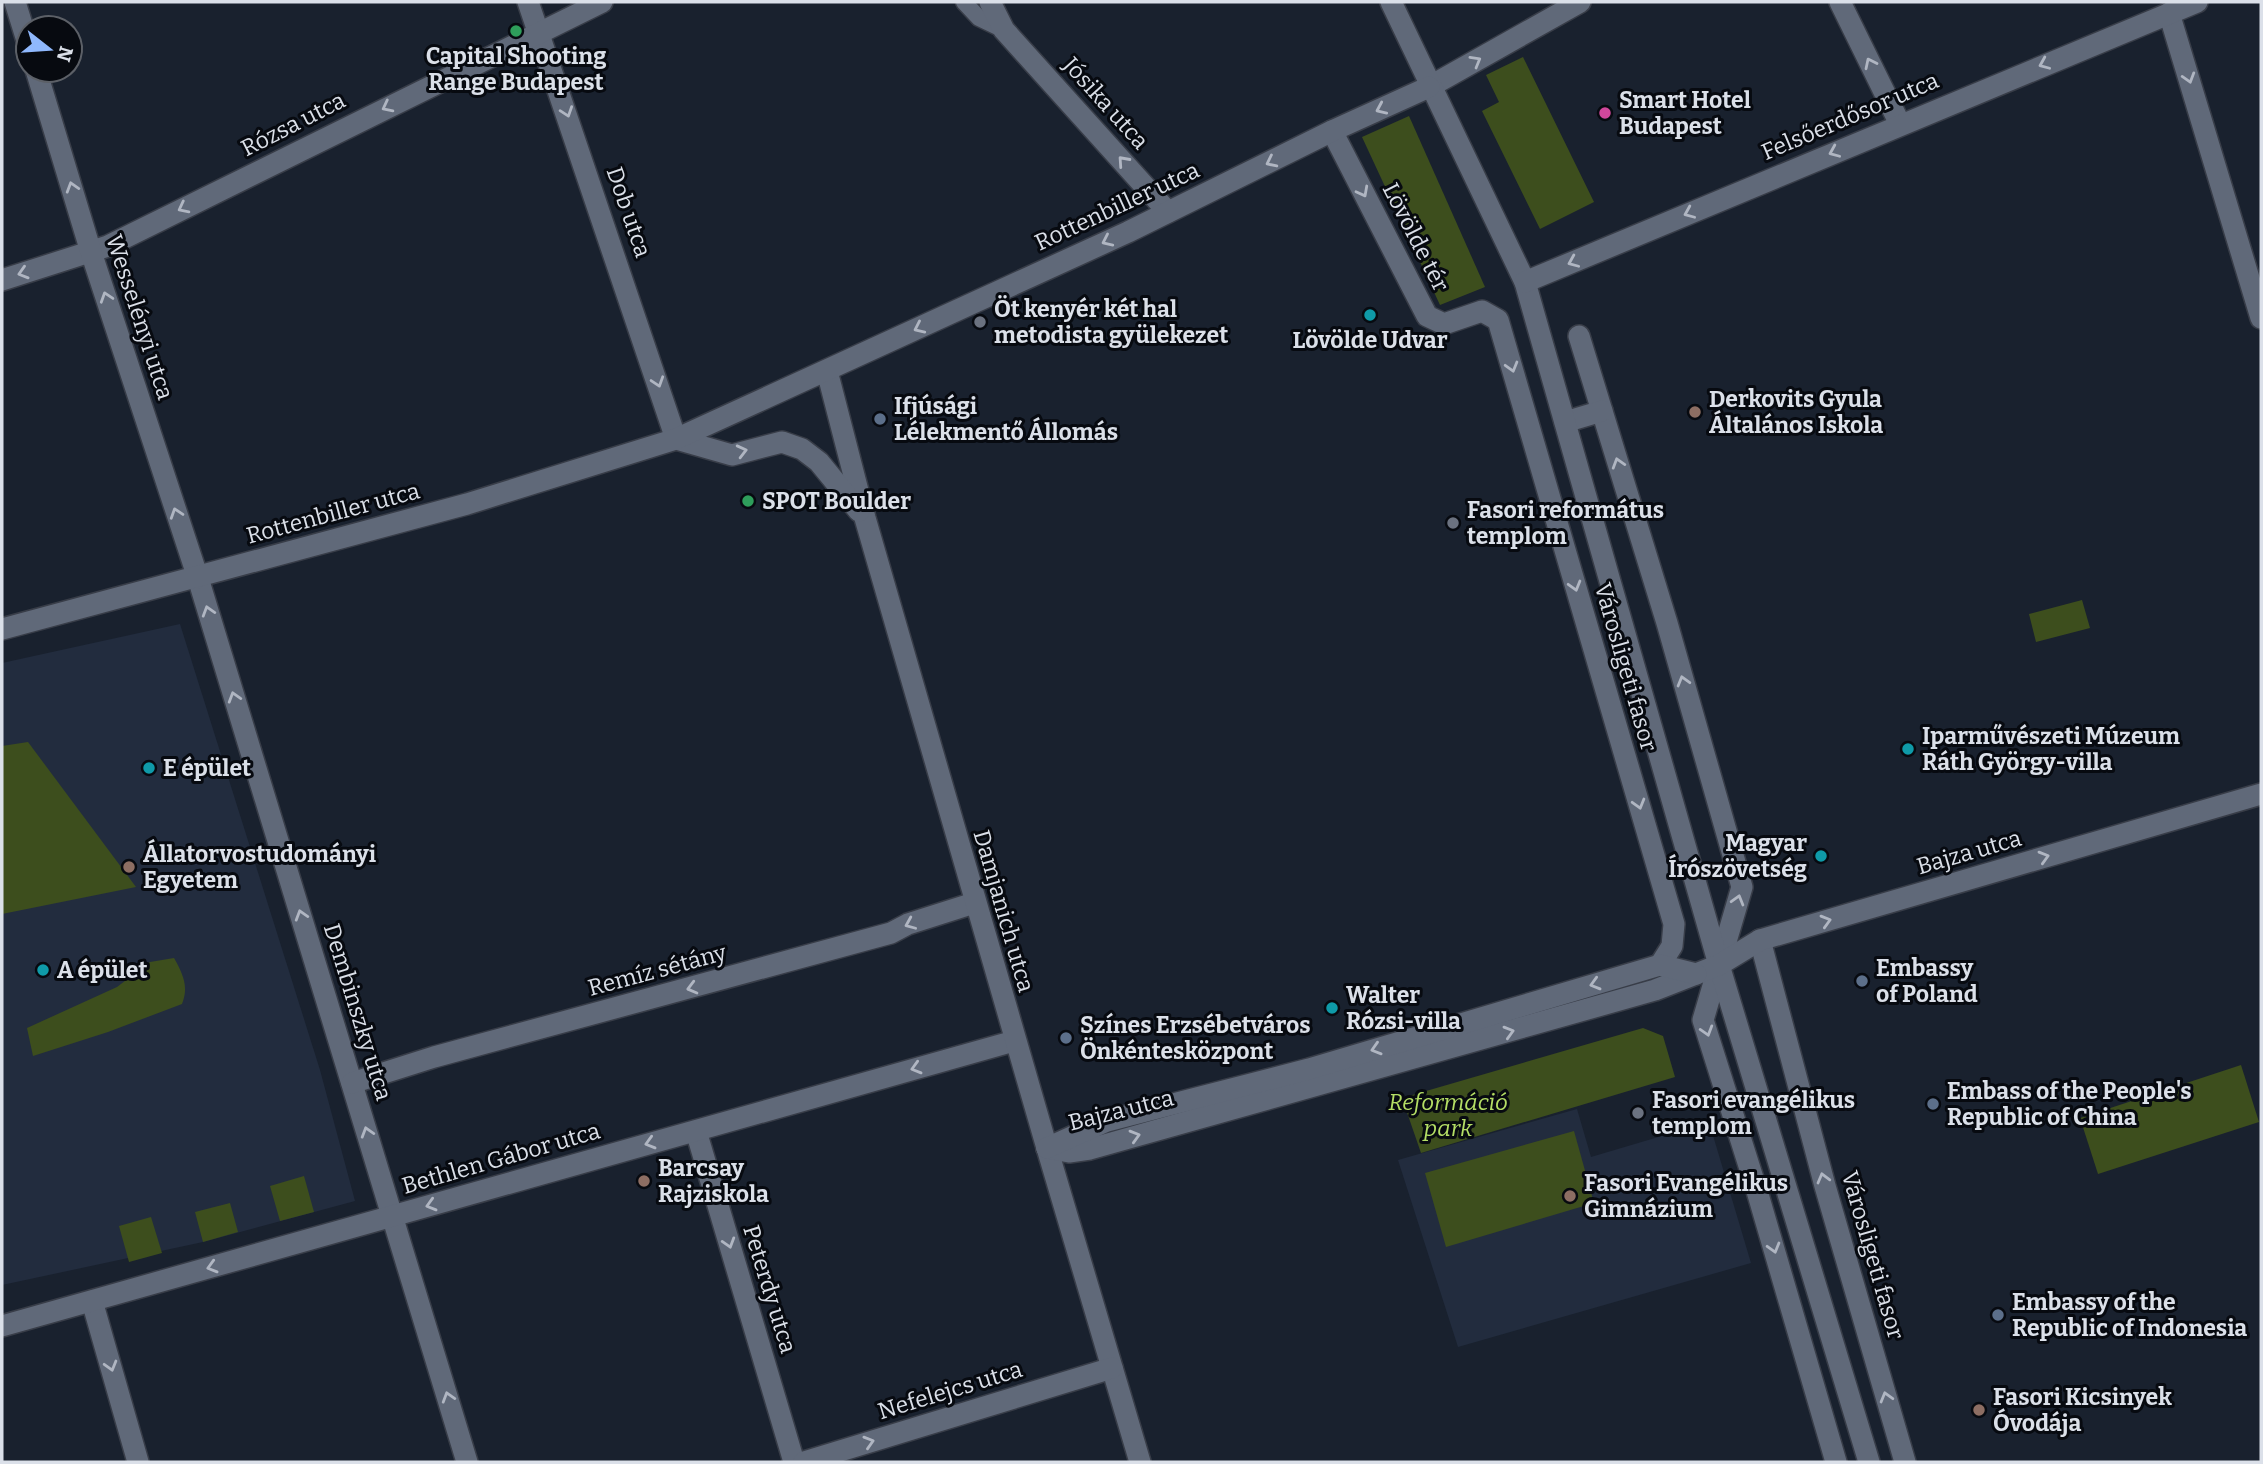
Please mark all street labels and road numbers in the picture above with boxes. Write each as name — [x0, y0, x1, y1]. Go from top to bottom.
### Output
street label: Jósika utca — [1057, 50, 1155, 155]
street label: Felsőerdősor utca — [1757, 66, 1943, 166]
street label: Rózsa utca — [236, 86, 350, 162]
street label: Rottenbiller utca — [1030, 155, 1204, 256]
street label: Dob utca — [601, 163, 658, 261]
street label: Lövölde tér — [1377, 178, 1455, 296]
street label: Wesselényi utca — [100, 231, 180, 403]
street label: Rottenbiller utca — [243, 476, 423, 550]
street label: Városligeti fasor — [1589, 580, 1663, 754]
street label: Bajza utca — [1913, 824, 2025, 880]
street label: Damjanich utca — [967, 827, 1041, 996]
street label: Dembinszky utca — [318, 920, 398, 1104]
street label: Remíz sétány — [585, 938, 730, 1002]
street label: Bajza utca — [1065, 1083, 1177, 1137]
street label: Bethlen Gábor utca — [399, 1116, 604, 1200]
street label: Városligeti fasor — [1836, 1168, 1910, 1342]
street label: Peterdy utca — [737, 1222, 803, 1357]
street label: Nefelejcs utca — [874, 1355, 1026, 1425]

